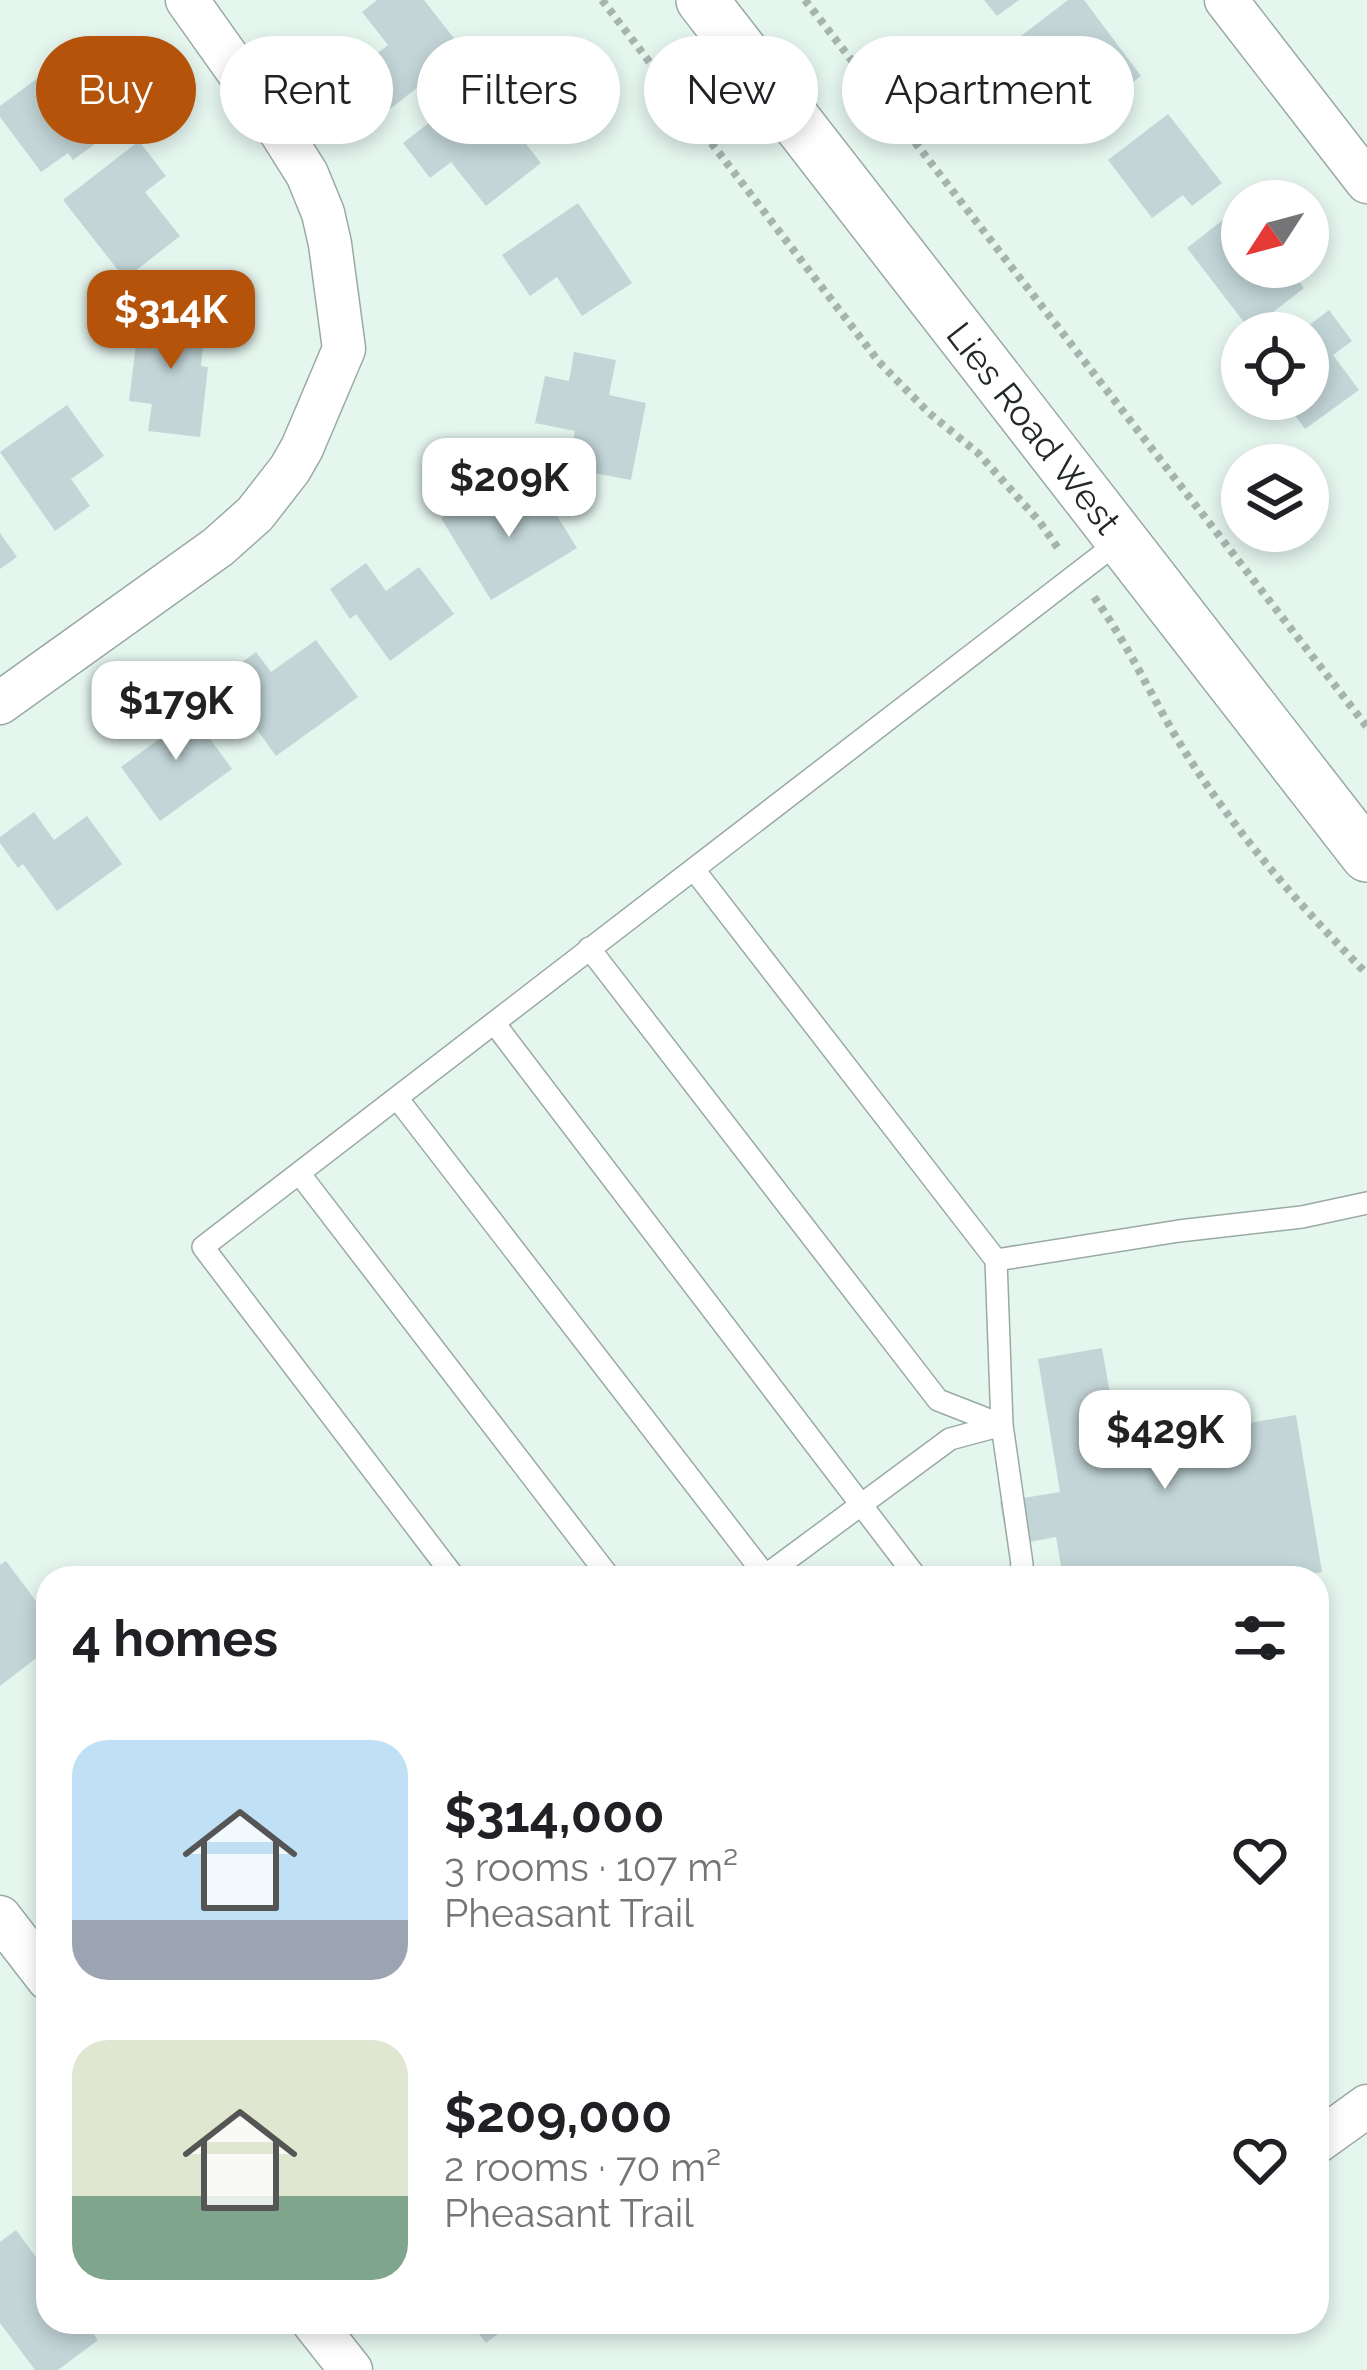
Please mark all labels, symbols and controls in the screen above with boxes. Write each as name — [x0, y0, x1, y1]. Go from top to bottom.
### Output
chip: Buy — [36, 36, 196, 144]
chip: Rent — [220, 36, 393, 144]
chip: Filters — [417, 36, 620, 144]
chip: New — [644, 36, 818, 144]
chip: Apartment — [842, 36, 1134, 144]
north arrow — [1221, 180, 1329, 288]
map controls — [1221, 180, 1329, 552]
pin: $314K — [87, 270, 255, 372]
text: $314K — [114, 286, 228, 332]
button: locate — [1221, 312, 1329, 420]
street label: Lies Road West — [938, 314, 1130, 542]
pin: $209K — [425, 438, 593, 540]
button: layers — [1221, 444, 1329, 552]
text: $209K — [449, 454, 569, 500]
pin: $179K — [92, 661, 260, 763]
text: $179K — [119, 677, 233, 723]
pin: $429K — [1081, 1390, 1249, 1492]
text: $429K — [1106, 1406, 1224, 1452]
icon: filters — [1227, 1605, 1293, 1671]
text: 4 homes — [72, 1608, 278, 1668]
text: $314,000 — [444, 1784, 665, 1844]
icon: home — [168, 1788, 312, 1932]
icon: heart — [1227, 1827, 1293, 1893]
text: 3 rooms · 107 m² — [444, 1844, 738, 1890]
text: Pheasant Trail — [444, 1890, 694, 1936]
text: $209,000 — [444, 2084, 672, 2144]
icon: home — [168, 2088, 312, 2232]
icon: heart — [1227, 2127, 1293, 2193]
text: 2 rooms · 70 m² — [444, 2144, 721, 2190]
text: Pheasant Trail — [444, 2190, 694, 2236]

